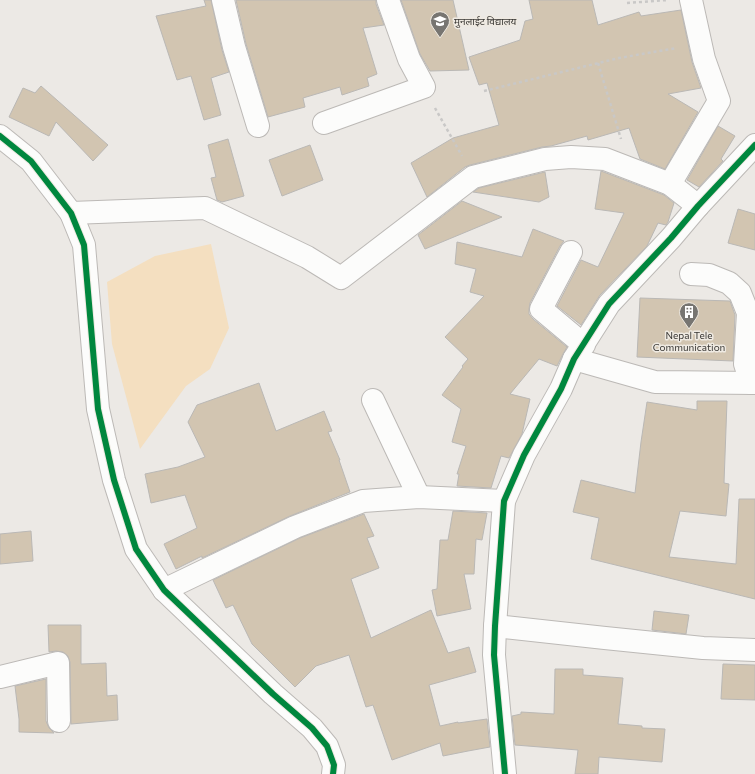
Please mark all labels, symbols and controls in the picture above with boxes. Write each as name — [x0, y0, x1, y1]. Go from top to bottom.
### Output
school or university icon: मुनलाईट विद्यालय — [429, 10, 451, 38]
place label: मुनलाईट विद्यालय — [454, 15, 517, 28]
building icon: Nepal Tele Communication — [678, 301, 700, 329]
place label: Nepal Tele Communication — [653, 329, 725, 353]

